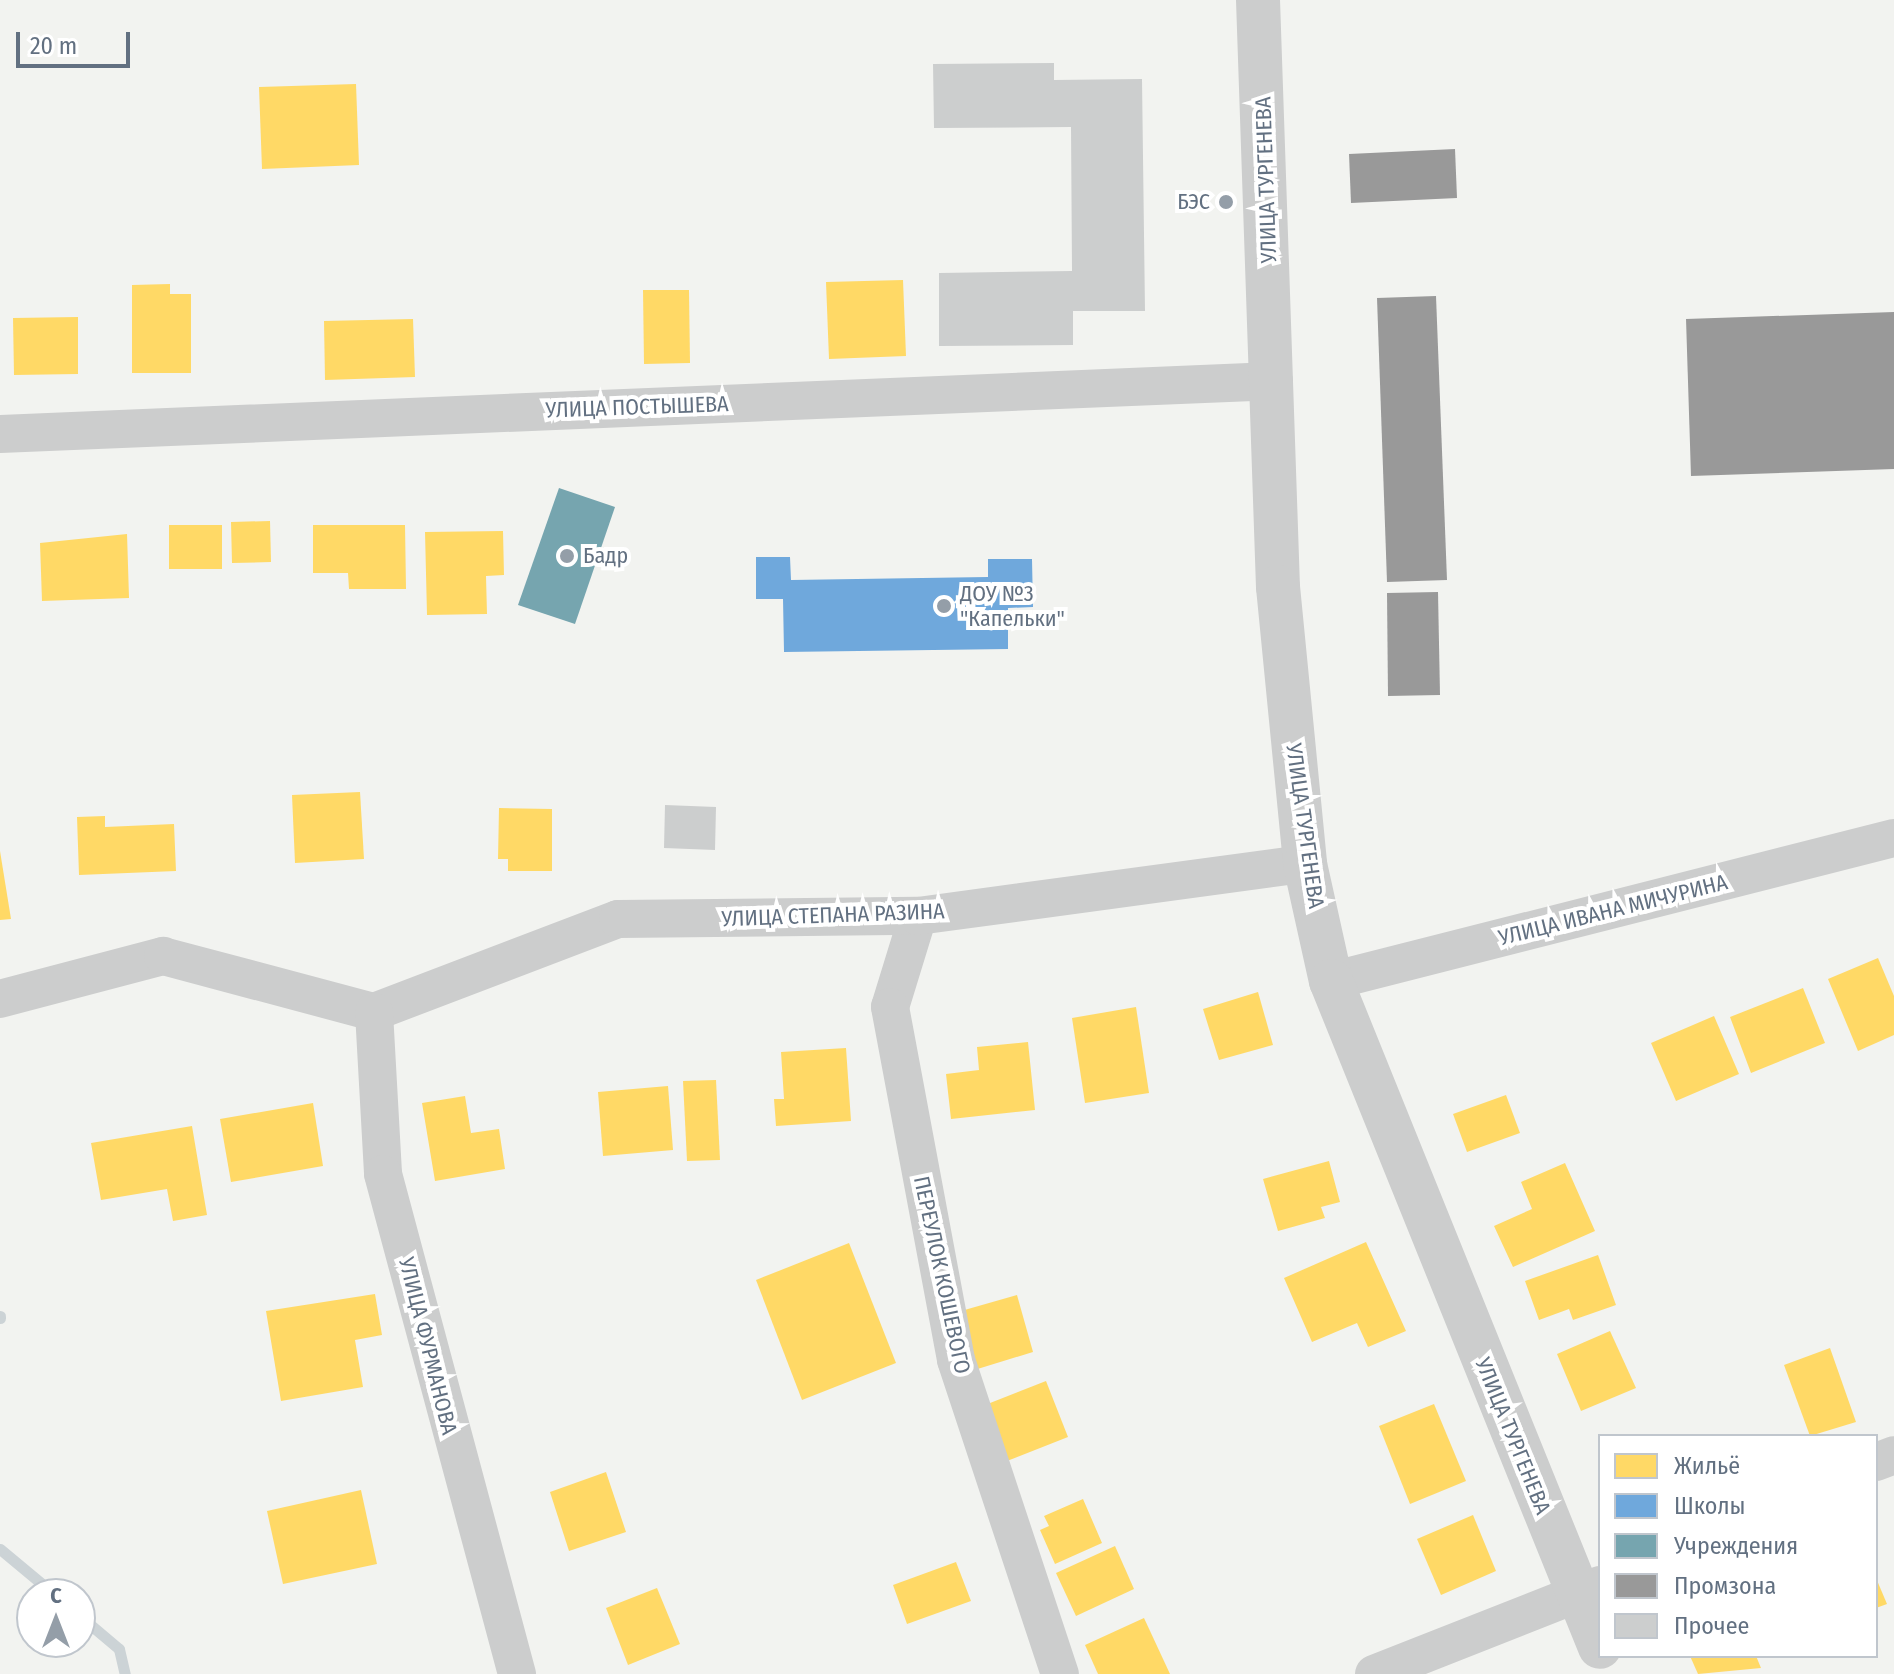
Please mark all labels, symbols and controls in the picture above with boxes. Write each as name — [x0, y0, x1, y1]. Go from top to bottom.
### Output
scale bar — [20, 16, 134, 66]
text: 20 m — [30, 32, 77, 60]
street label: УЛИЦА ТУРГЕНЕВА — [1250, 96, 1282, 264]
place label: БЭС — [1177, 189, 1210, 215]
marker: БЭС — [1217, 193, 1235, 211]
street label: УЛИЦА ПОСТЫШЕВА — [545, 391, 729, 423]
place label: Бадр — [583, 543, 628, 569]
marker: Бадр — [558, 547, 576, 565]
place label: ДОУ №3 "Капельки" — [960, 580, 1065, 632]
marker: ДОУ №3 "Капельки" — [935, 597, 953, 615]
street label: УЛИЦА ТУРГЕНЕВА — [1280, 742, 1330, 910]
street label: УЛИЦА ИВАНА МИЧУРИНА — [1496, 869, 1730, 951]
street label: УЛИЦА СТЕПАНА РАЗИНА — [721, 898, 945, 932]
street label: ПЕРЕУЛОК КОШЕВОГО — [908, 1174, 976, 1376]
street label: УЛИЦА ФУРМАНОВА — [393, 1255, 463, 1437]
street label: УЛИЦА ТУРГЕНЕВА — [1470, 1354, 1556, 1518]
legend — [1598, 1434, 1878, 1658]
text: Жильё — [1674, 1452, 1740, 1480]
text: Школы — [1674, 1492, 1746, 1520]
text: Учреждения — [1674, 1532, 1798, 1560]
text: Промзона — [1674, 1572, 1776, 1600]
north arrow — [16, 1578, 96, 1658]
text: С — [50, 1582, 62, 1609]
text: Прочее — [1674, 1612, 1749, 1640]

